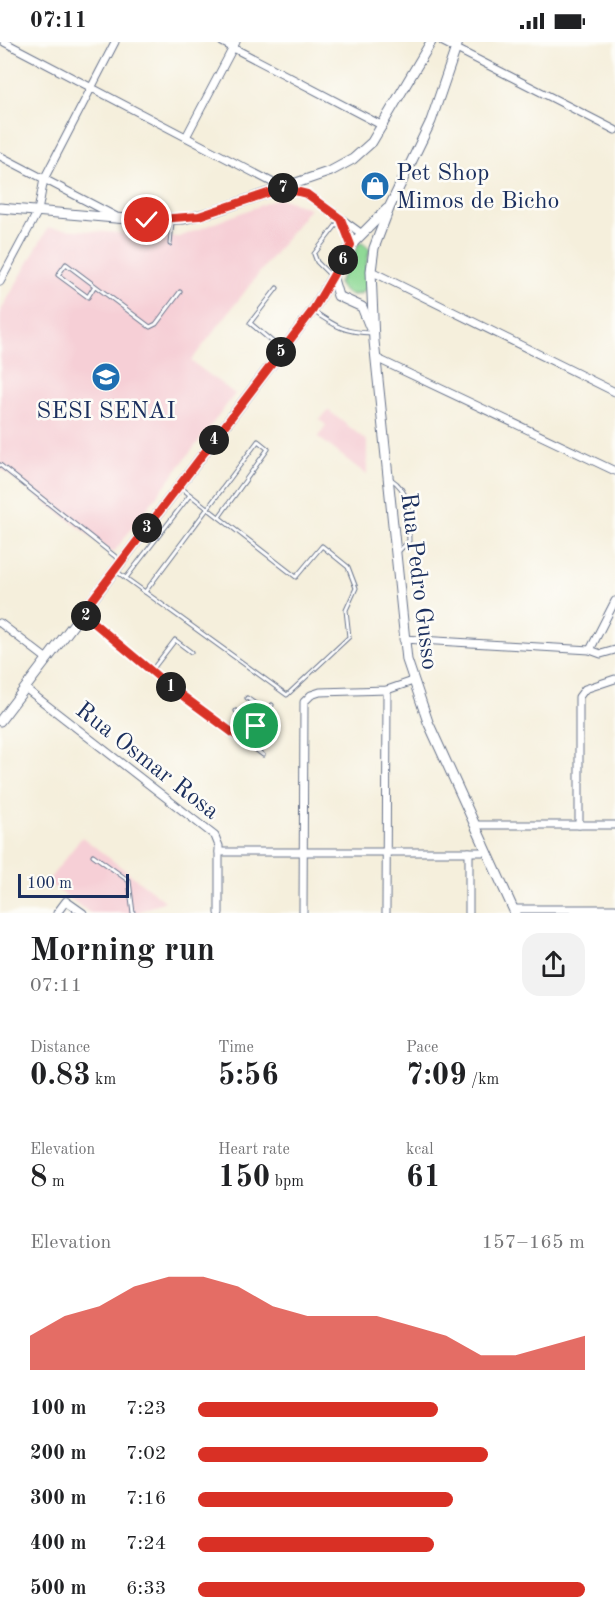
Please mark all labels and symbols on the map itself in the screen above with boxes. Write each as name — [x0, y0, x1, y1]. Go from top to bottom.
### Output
place label: Pet Shop Mimos de Bicho — [396, 162, 559, 214]
shop icon: Pet Shop Mimos de Bicho — [359, 170, 391, 202]
pin: 7 — [268, 173, 298, 203]
pin — [121, 194, 172, 245]
pin: 6 — [328, 245, 358, 275]
pin: 5 — [266, 337, 296, 367]
school or university icon: SESI SENAI — [90, 361, 122, 393]
place label: SESI SENAI — [36, 400, 176, 424]
pin: 4 — [199, 425, 229, 455]
street label: Rua Pedro Gusso — [395, 491, 441, 671]
pin: 3 — [132, 513, 162, 543]
pin: 2 — [71, 601, 101, 631]
pin: 1 — [156, 672, 186, 702]
street label: Rua Osmar Rosa — [71, 698, 223, 825]
pin — [230, 700, 281, 751]
scale bar — [18, 871, 129, 899]

